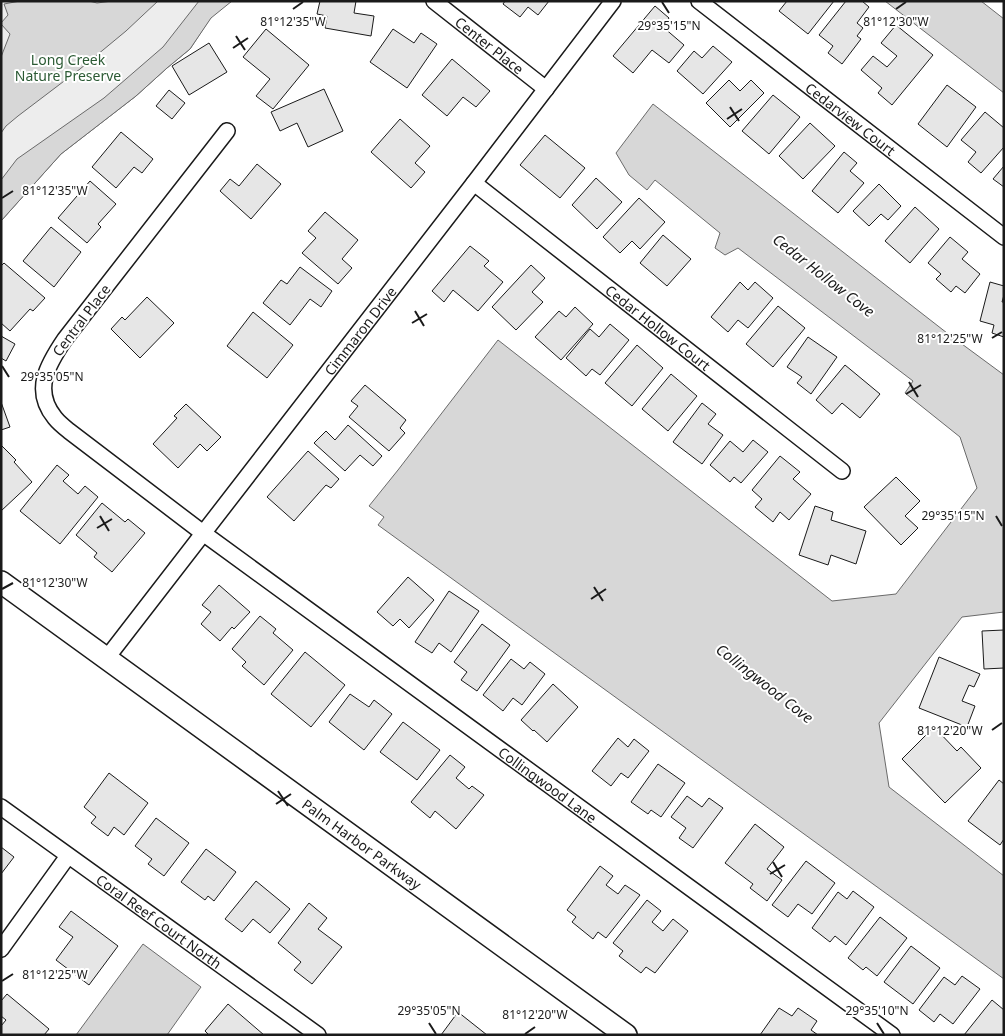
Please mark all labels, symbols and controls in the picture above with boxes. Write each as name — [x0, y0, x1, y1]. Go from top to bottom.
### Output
street label: Center Place — [452, 12, 528, 78]
text: 81°12'35"W — [260, 13, 326, 30]
text: 81°12'30"W — [863, 13, 929, 30]
text: 29°35'15"N — [637, 17, 701, 34]
park label: Long Creek Nature Preserve — [15, 50, 121, 85]
street label: Cedarview Court — [802, 78, 900, 159]
text: 81°12'35"W — [22, 182, 88, 199]
water label: Cedar Hollow Cove — [769, 229, 879, 321]
street label: Central Place — [48, 280, 114, 360]
street label: Cedar Hollow Court — [602, 280, 715, 374]
street label: Cimmaron Drive — [319, 282, 400, 379]
text: 81°12'25"W — [917, 330, 983, 347]
text: 29°35'05"N — [20, 368, 84, 385]
text: 29°35'15"N — [921, 507, 985, 524]
text: 81°12'30"W — [22, 574, 88, 591]
water label: Collingwood Cove — [712, 639, 818, 728]
text: 81°12'20"W — [917, 722, 983, 739]
street label: Collingwood Lane — [495, 742, 601, 827]
street label: Palm Harbor Parkway — [299, 794, 426, 894]
street label: Coral Reef Court North — [93, 869, 226, 972]
text: 81°12'25"W — [22, 966, 88, 983]
text: 29°35'05"N — [397, 1002, 461, 1019]
text: 29°35'10"N — [845, 1002, 909, 1019]
text: 81°12'20"W — [502, 1006, 568, 1023]

